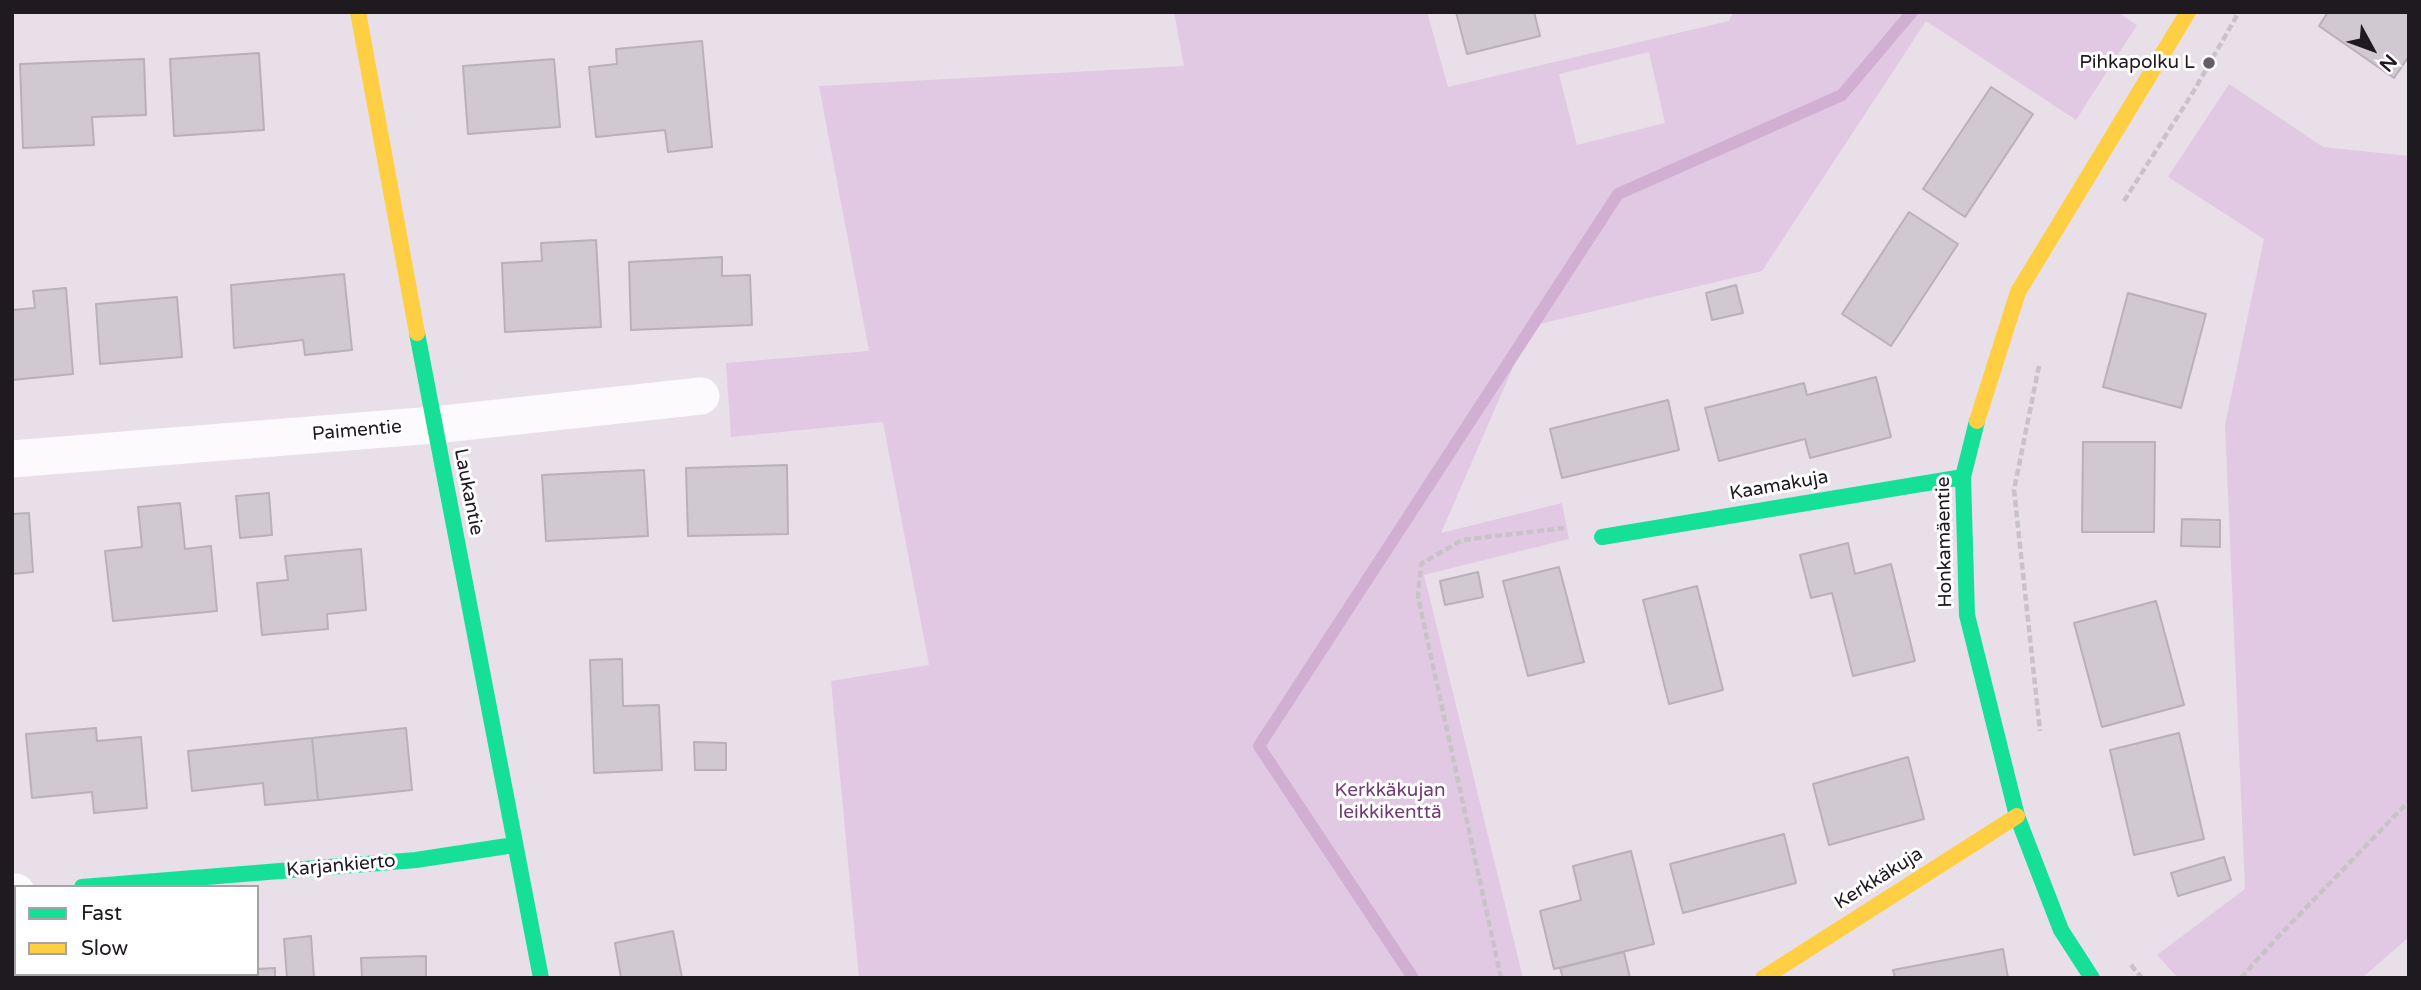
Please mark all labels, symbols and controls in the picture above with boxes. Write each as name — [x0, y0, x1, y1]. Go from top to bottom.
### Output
north arrow — [2337, 14, 2407, 84]
text: N — [2375, 50, 2401, 76]
place label: Pihkapolku L — [2079, 52, 2195, 74]
marker: Pihkapolku L — [2201, 55, 2217, 71]
street label: Paimentie — [311, 416, 403, 446]
street label: Laukantie — [448, 447, 488, 537]
street label: Kaamakuja — [1728, 466, 1830, 506]
street label: Honkamäentie — [1932, 476, 1958, 608]
park label: Kerkkäkujan leikkikenttä — [1335, 780, 1445, 824]
street label: Kerkkäkuja — [1831, 843, 1927, 915]
street label: Karjankierto — [285, 850, 397, 882]
legend — [14, 885, 259, 976]
text: Fast — [81, 901, 122, 926]
text: Slow — [81, 936, 128, 961]

